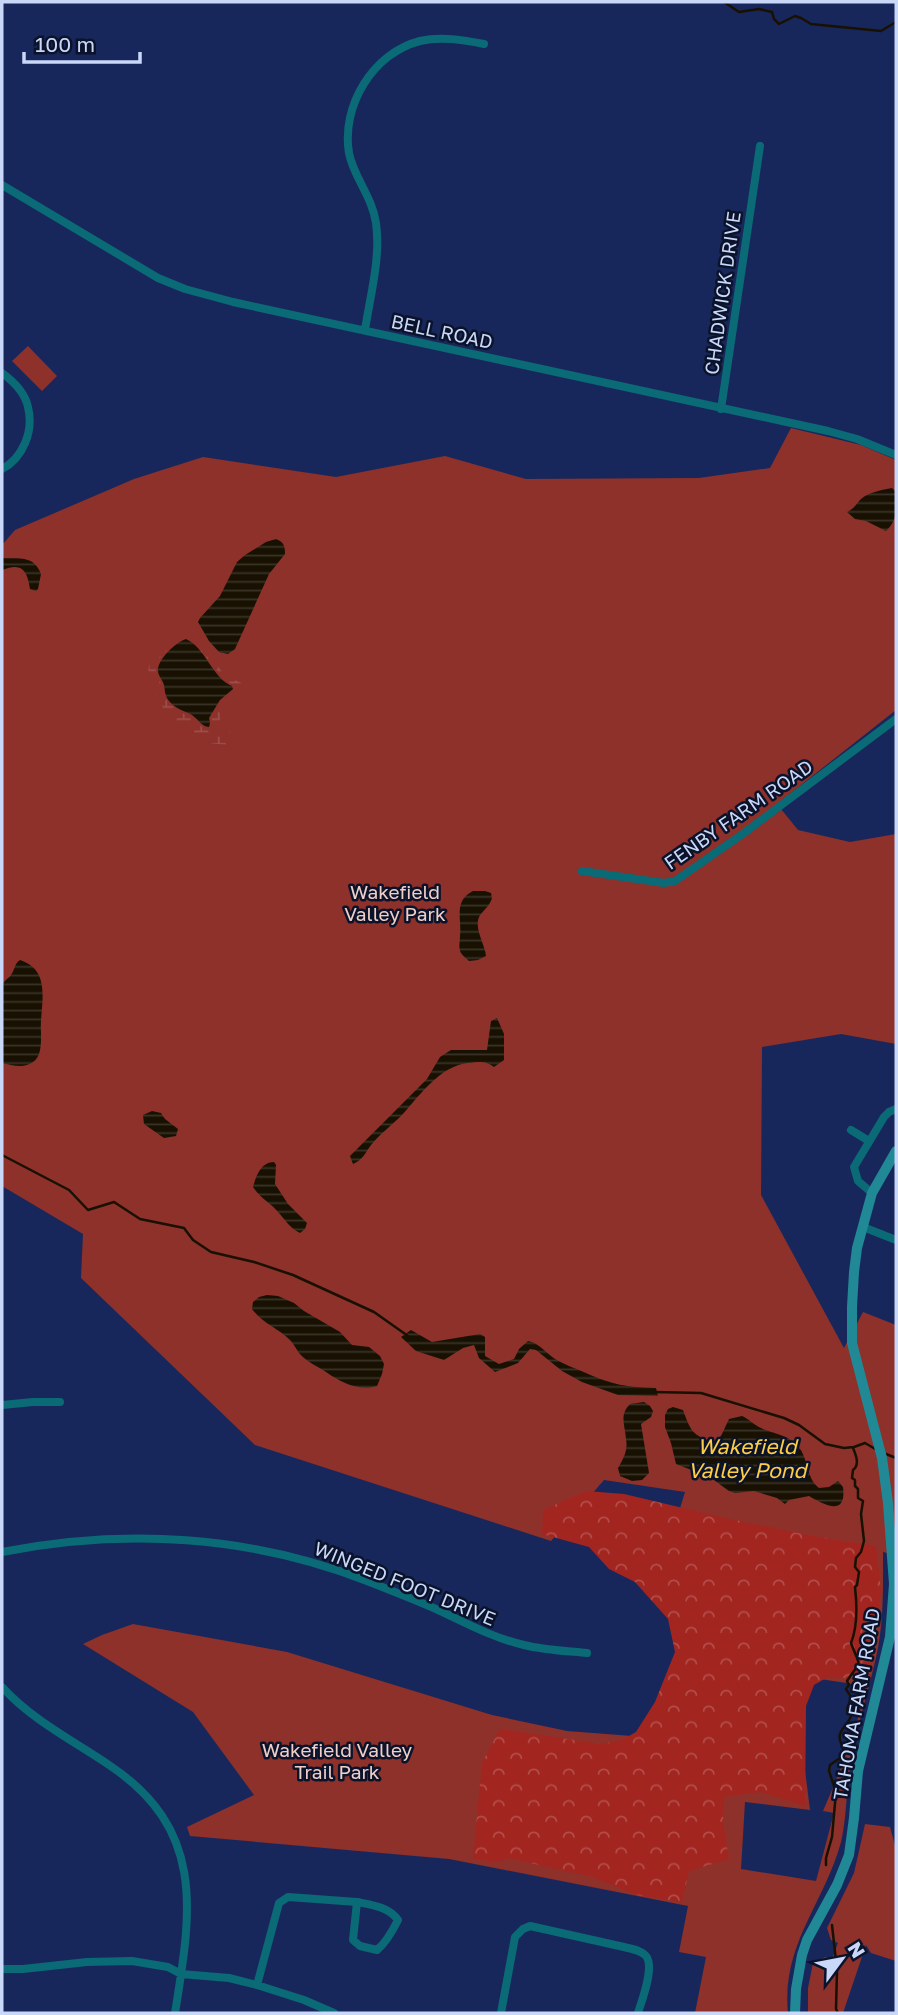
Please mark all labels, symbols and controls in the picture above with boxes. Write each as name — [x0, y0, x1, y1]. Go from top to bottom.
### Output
scale bar — [24, 21, 140, 65]
text: 100 m — [35, 31, 95, 57]
street label: CHADWICK DRIVE — [699, 210, 745, 376]
street label: BELL ROAD — [389, 309, 495, 353]
street label: FENBY FARM ROAD — [659, 754, 817, 874]
park label: Wakefield Valley Park — [344, 880, 446, 925]
water label: Wakefield Valley Pond — [688, 1433, 808, 1483]
street label: WINGED FOOT DRIVE — [311, 1536, 499, 1630]
street label: TAHOMA FARM ROAD — [828, 1606, 884, 1802]
park label: Wakefield Valley Trail Park — [262, 1738, 413, 1783]
north arrow — [807, 1924, 877, 1994]
text: N — [843, 1938, 870, 1962]

